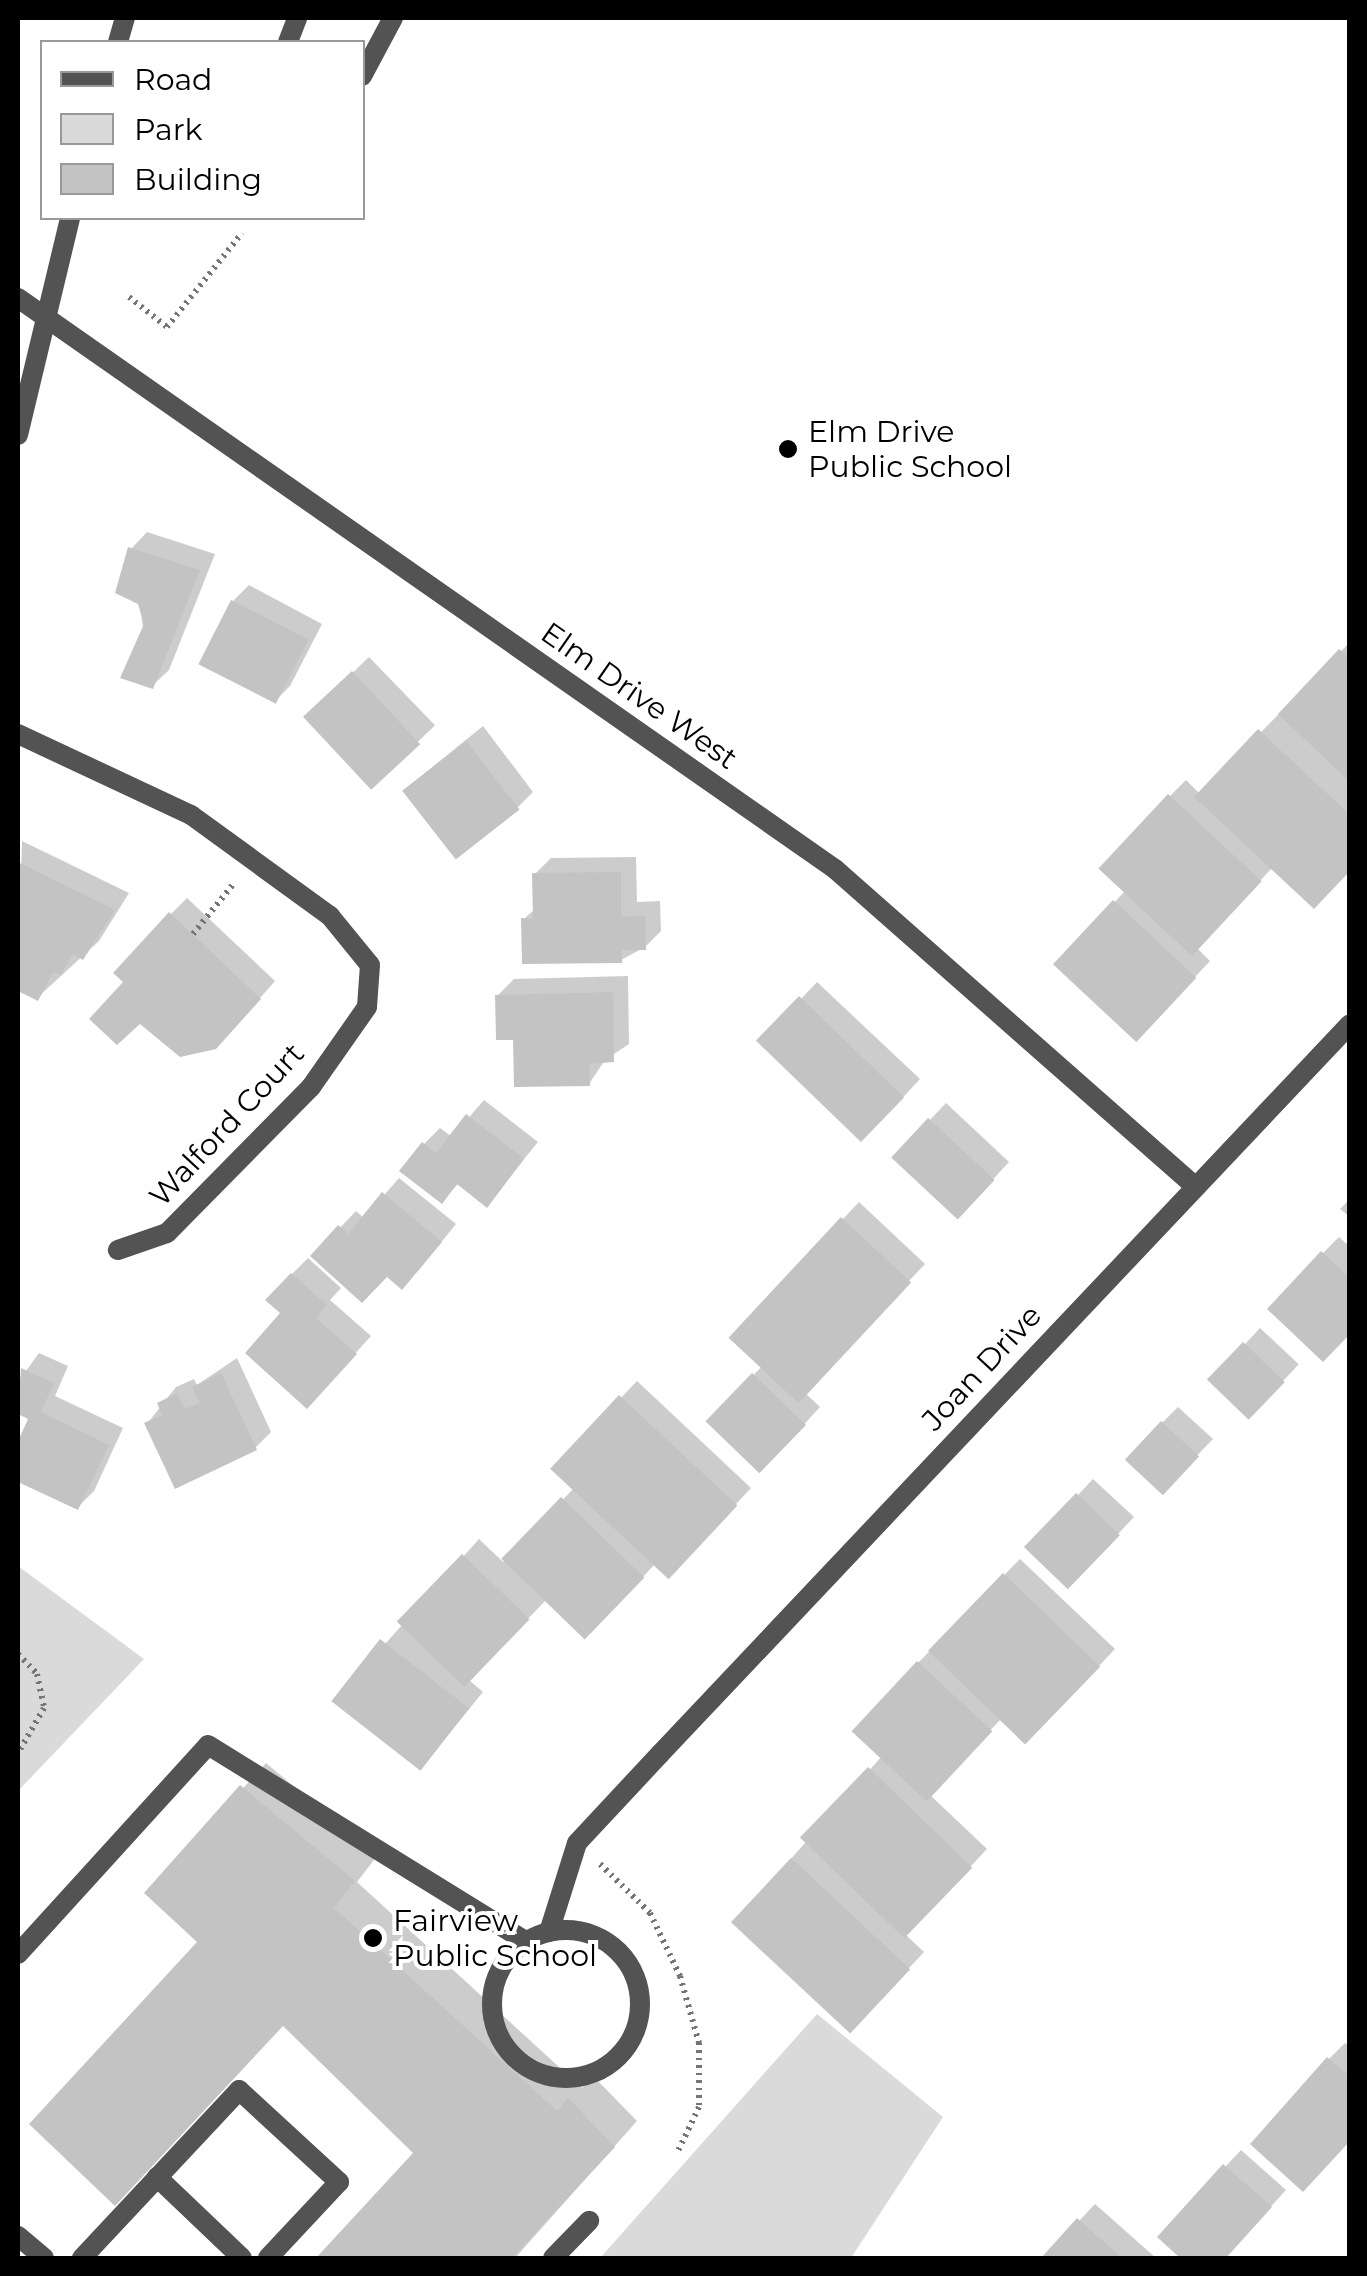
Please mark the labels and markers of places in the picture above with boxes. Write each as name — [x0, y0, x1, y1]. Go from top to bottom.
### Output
place label: Elm Drive Public School — [808, 414, 1012, 484]
marker: Elm Drive Public School — [777, 438, 799, 460]
place label: Fairview Public School — [393, 1903, 597, 1974]
marker: Fairview Public School — [362, 1927, 384, 1949]

